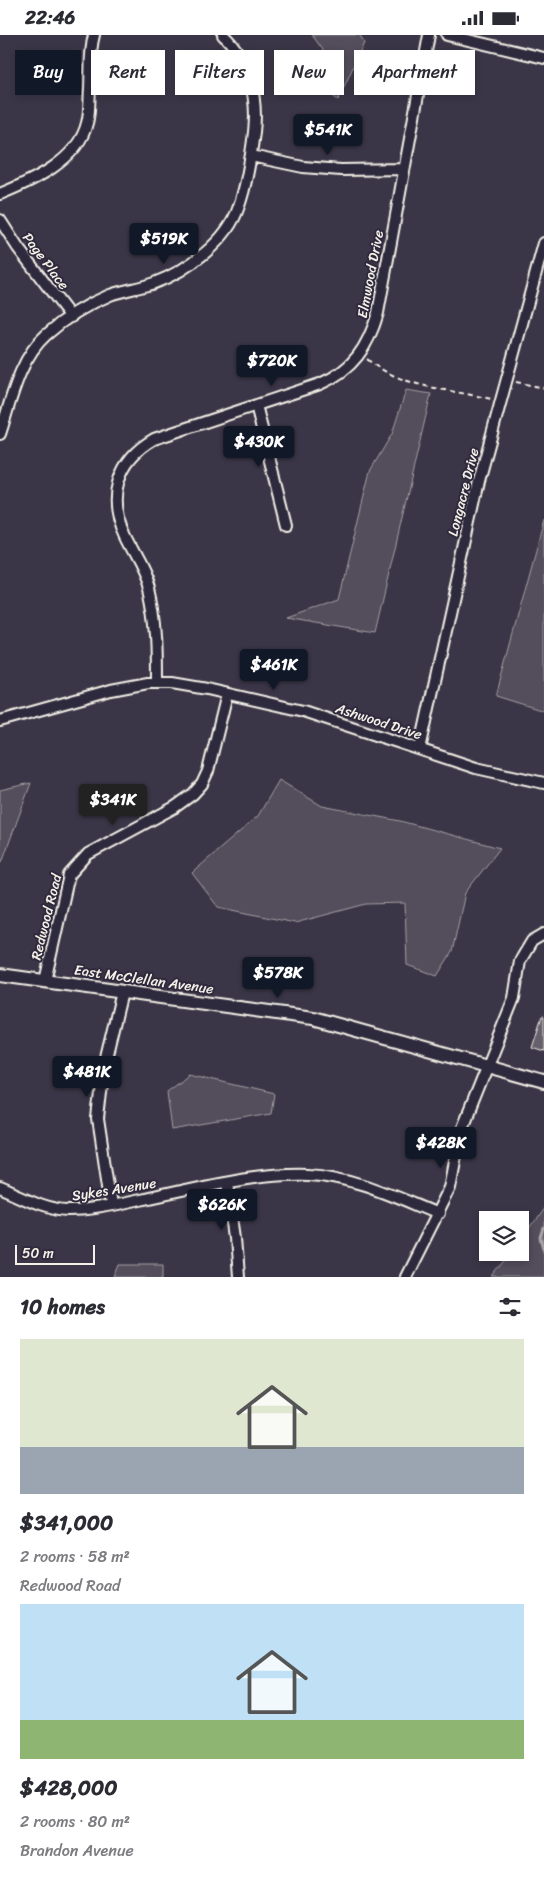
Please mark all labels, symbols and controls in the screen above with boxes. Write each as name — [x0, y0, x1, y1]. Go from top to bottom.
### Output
text: 22:46 — [25, 1, 75, 34]
chip: Buy — [15, 50, 81, 95]
chip: Rent — [91, 50, 165, 95]
chip: Filters — [175, 50, 264, 95]
chip: New — [274, 50, 344, 95]
chip: Apartment — [354, 50, 475, 95]
pin: $541K — [293, 113, 363, 156]
text: $541K — [304, 115, 352, 144]
pin: $519K — [129, 223, 199, 265]
text: $519K — [141, 224, 187, 253]
street label: Page Place — [15, 227, 76, 296]
street label: Elmwood Drive — [350, 228, 391, 320]
pin: $720K — [237, 345, 307, 387]
text: $720K — [248, 346, 296, 375]
pin: $430K — [224, 425, 294, 468]
text: $430K — [234, 427, 284, 456]
street label: Longacre Drive — [440, 445, 487, 539]
pin: $461K — [239, 649, 309, 691]
text: $461K — [251, 650, 297, 679]
street label: Ashwood Drive — [331, 695, 425, 747]
pin: $341K — [78, 783, 148, 826]
text: $341K — [90, 785, 136, 814]
street label: Redwood Road — [24, 870, 70, 963]
street label: East McClellan Avenue — [73, 957, 215, 1002]
pin: $578K — [243, 957, 313, 999]
text: $578K — [253, 958, 303, 987]
pin: $481K — [52, 1055, 122, 1098]
text: $481K — [63, 1057, 111, 1086]
pin: $428K — [406, 1127, 476, 1169]
text: $428K — [416, 1128, 466, 1157]
street label: Sykes Avenue — [70, 1170, 158, 1209]
pin: $626K — [187, 1189, 257, 1231]
text: $626K — [198, 1190, 246, 1219]
map controls — [479, 1211, 529, 1261]
button: layers — [479, 1211, 529, 1261]
text: 50 m — [22, 1241, 54, 1266]
scale bar — [15, 1242, 95, 1265]
text: 10 homes — [20, 1288, 105, 1326]
icon: filters — [496, 1293, 524, 1321]
icon: home — [227, 1372, 317, 1462]
text: $341,000 — [20, 1504, 113, 1542]
text: 2 rooms · 58 m² — [20, 1542, 130, 1571]
text: Redwood Road — [20, 1571, 120, 1600]
icon: home — [227, 1637, 317, 1727]
text: $428,000 — [20, 1769, 118, 1807]
text: 2 rooms · 80 m² — [20, 1807, 130, 1836]
text: Brandon Avenue — [20, 1836, 134, 1865]

